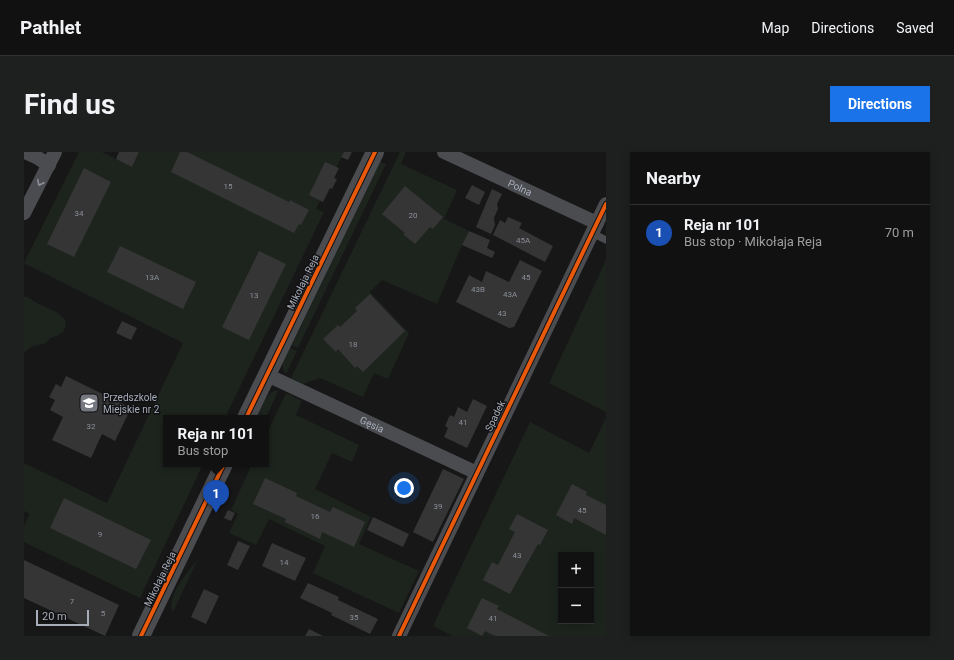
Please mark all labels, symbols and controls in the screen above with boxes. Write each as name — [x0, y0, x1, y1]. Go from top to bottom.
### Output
text: Pathlet — [20, 16, 81, 39]
text: Map — [762, 20, 789, 36]
text: Directions — [811, 20, 874, 36]
text: Saved — [896, 20, 934, 36]
button: Directions — [830, 86, 930, 122]
text: Find us — [24, 88, 115, 121]
text: Nearby — [646, 168, 701, 188]
street label: Polna — [506, 177, 534, 198]
one-way arrow — [37, 179, 44, 186]
house number: 15 — [224, 182, 233, 191]
house number: 34 — [75, 209, 84, 218]
house number: 20 — [409, 211, 418, 220]
text: Reja nr 101 — [684, 216, 761, 234]
text: 1 — [655, 225, 663, 240]
text: 70 m — [885, 225, 914, 240]
text: Bus stop · Mikołaja Reja — [684, 234, 822, 249]
house number: 45A — [516, 236, 531, 245]
street label: Mikołaja Reja — [285, 253, 321, 311]
house number: 13A — [145, 273, 160, 282]
house number: 45 — [522, 273, 531, 282]
house number: 43B — [471, 285, 485, 294]
house number: 43A — [503, 290, 518, 299]
house number: 13 — [250, 291, 259, 300]
house number: 43 — [498, 309, 507, 318]
house number: 18 — [349, 340, 358, 349]
school or university icon: Przedszkole Miejskie nr 2 — [78, 392, 100, 414]
place label: Przedszkole Miejskie nr 2 — [103, 392, 160, 415]
street label: Spadek — [483, 398, 508, 433]
street label: Gęsia — [358, 414, 386, 434]
popup — [163, 415, 269, 467]
house number: 41 — [459, 418, 468, 427]
house number: 32 — [87, 422, 96, 431]
text: Reja nr 101 — [178, 425, 254, 443]
text: Bus stop — [178, 443, 228, 458]
your location — [394, 478, 414, 498]
pin: 1 — [203, 480, 229, 513]
house number: 39 — [434, 502, 443, 511]
house number: 45 — [578, 506, 587, 515]
house number: 16 — [311, 512, 320, 521]
house number: 9 — [98, 530, 102, 539]
street label: Mikołaja Reja — [142, 550, 178, 608]
house number: 43 — [513, 551, 522, 560]
map controls — [558, 552, 594, 624]
button: + — [558, 552, 594, 588]
house number: 14 — [280, 558, 289, 567]
button: − — [558, 588, 594, 624]
house number: 7 — [70, 597, 75, 606]
scale bar — [36, 608, 89, 627]
house number: 5 — [101, 609, 106, 618]
text: 20 m — [42, 610, 67, 623]
house number: 35 — [350, 613, 359, 622]
house number: 41 — [489, 614, 498, 623]

